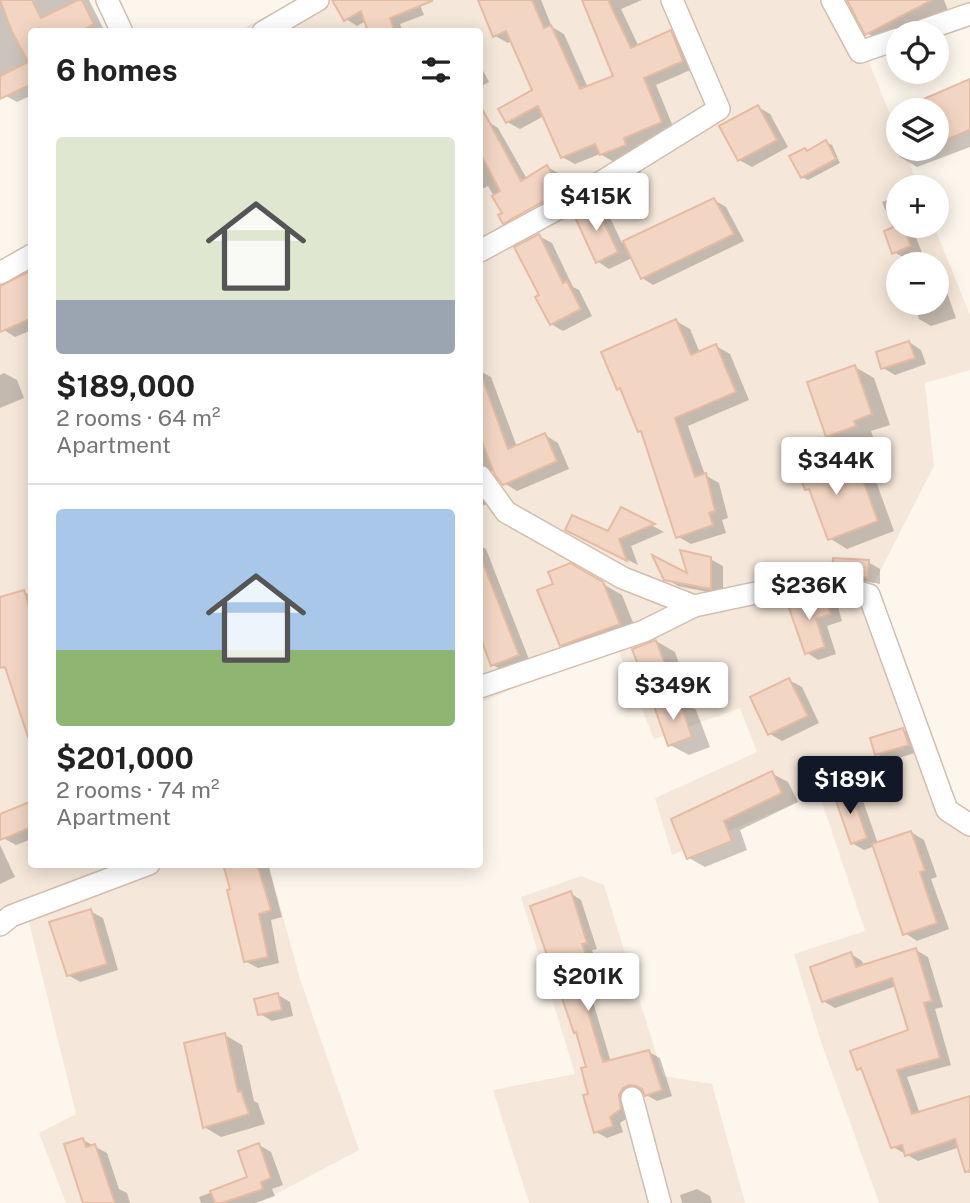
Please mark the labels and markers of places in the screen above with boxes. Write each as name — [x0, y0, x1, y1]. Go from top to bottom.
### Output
pin: $415K — [547, 174, 645, 233]
pin: $344K — [787, 438, 885, 497]
pin: $236K — [760, 562, 858, 622]
pin: $349K — [624, 662, 722, 722]
pin: $189K — [801, 756, 899, 816]
pin: $201K — [539, 954, 637, 1013]

